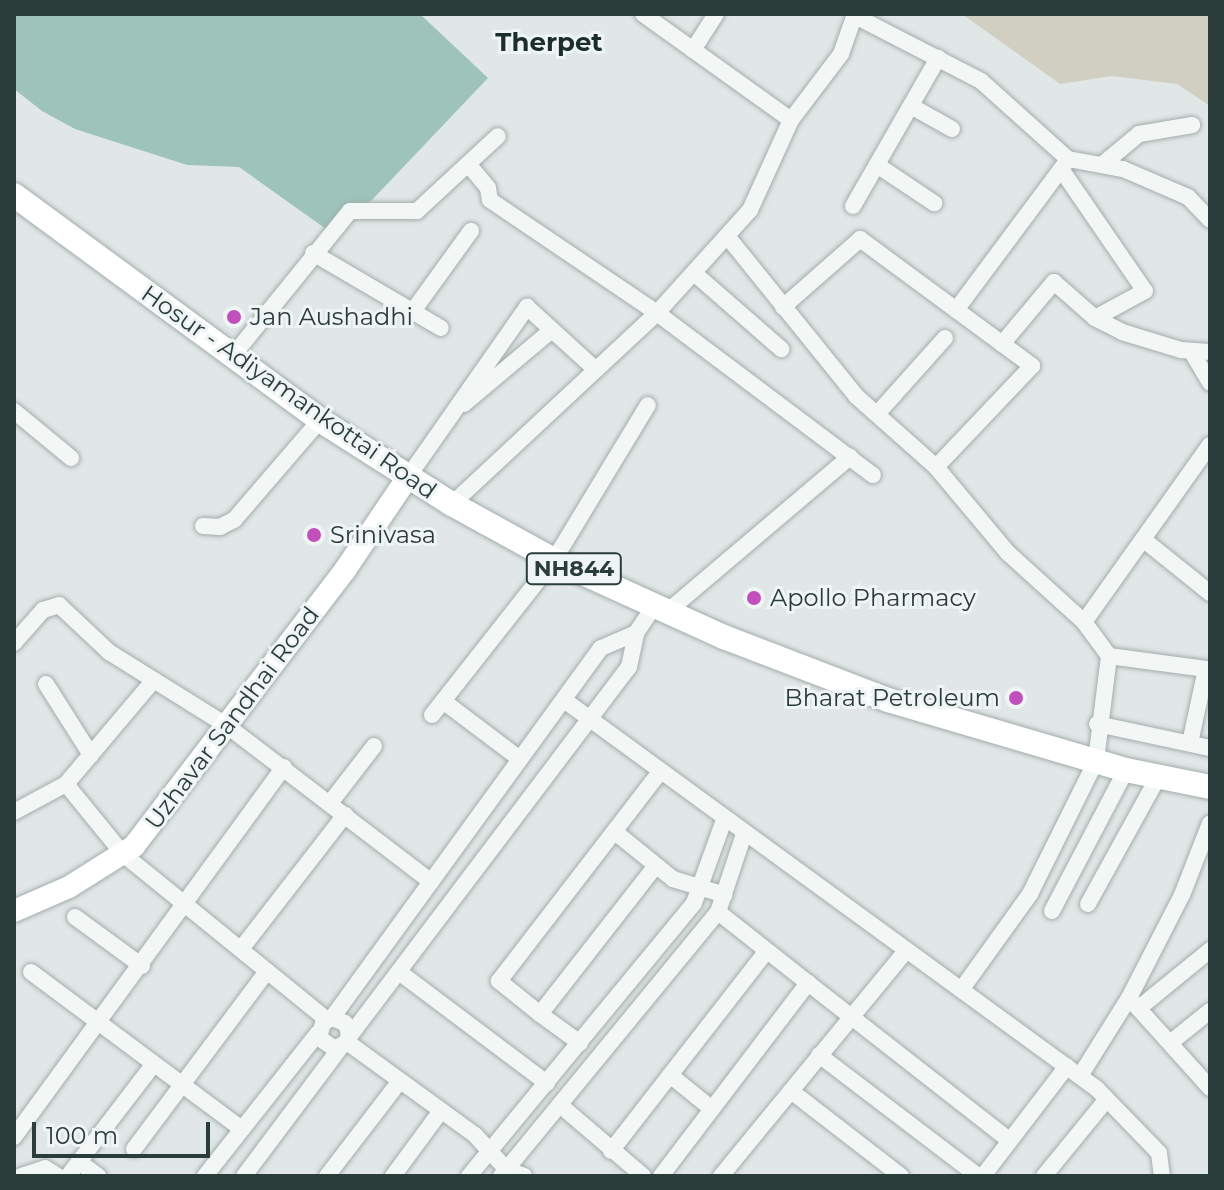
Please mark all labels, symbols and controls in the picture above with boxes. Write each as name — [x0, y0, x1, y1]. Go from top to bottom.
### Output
district label: Therpet — [495, 27, 603, 59]
street label: Hosur - Adiyamankottai Road — [136, 279, 442, 505]
place label: Jan Aushadhi — [250, 303, 413, 331]
marker: Jan Aushadhi — [225, 308, 243, 326]
place label: Srinivasa — [330, 521, 436, 549]
marker: Srinivasa — [305, 526, 323, 544]
road number: NH844 — [524, 551, 624, 587]
place label: Apollo Pharmacy — [770, 584, 976, 612]
marker: Apollo Pharmacy — [745, 589, 763, 607]
street label: Uzhavar Sandhai Road — [139, 601, 325, 835]
place label: Bharat Petroleum — [785, 684, 1000, 712]
marker: Bharat Petroleum — [1007, 689, 1025, 707]
scale bar — [36, 1106, 214, 1156]
text: 100 m — [46, 1121, 118, 1150]

